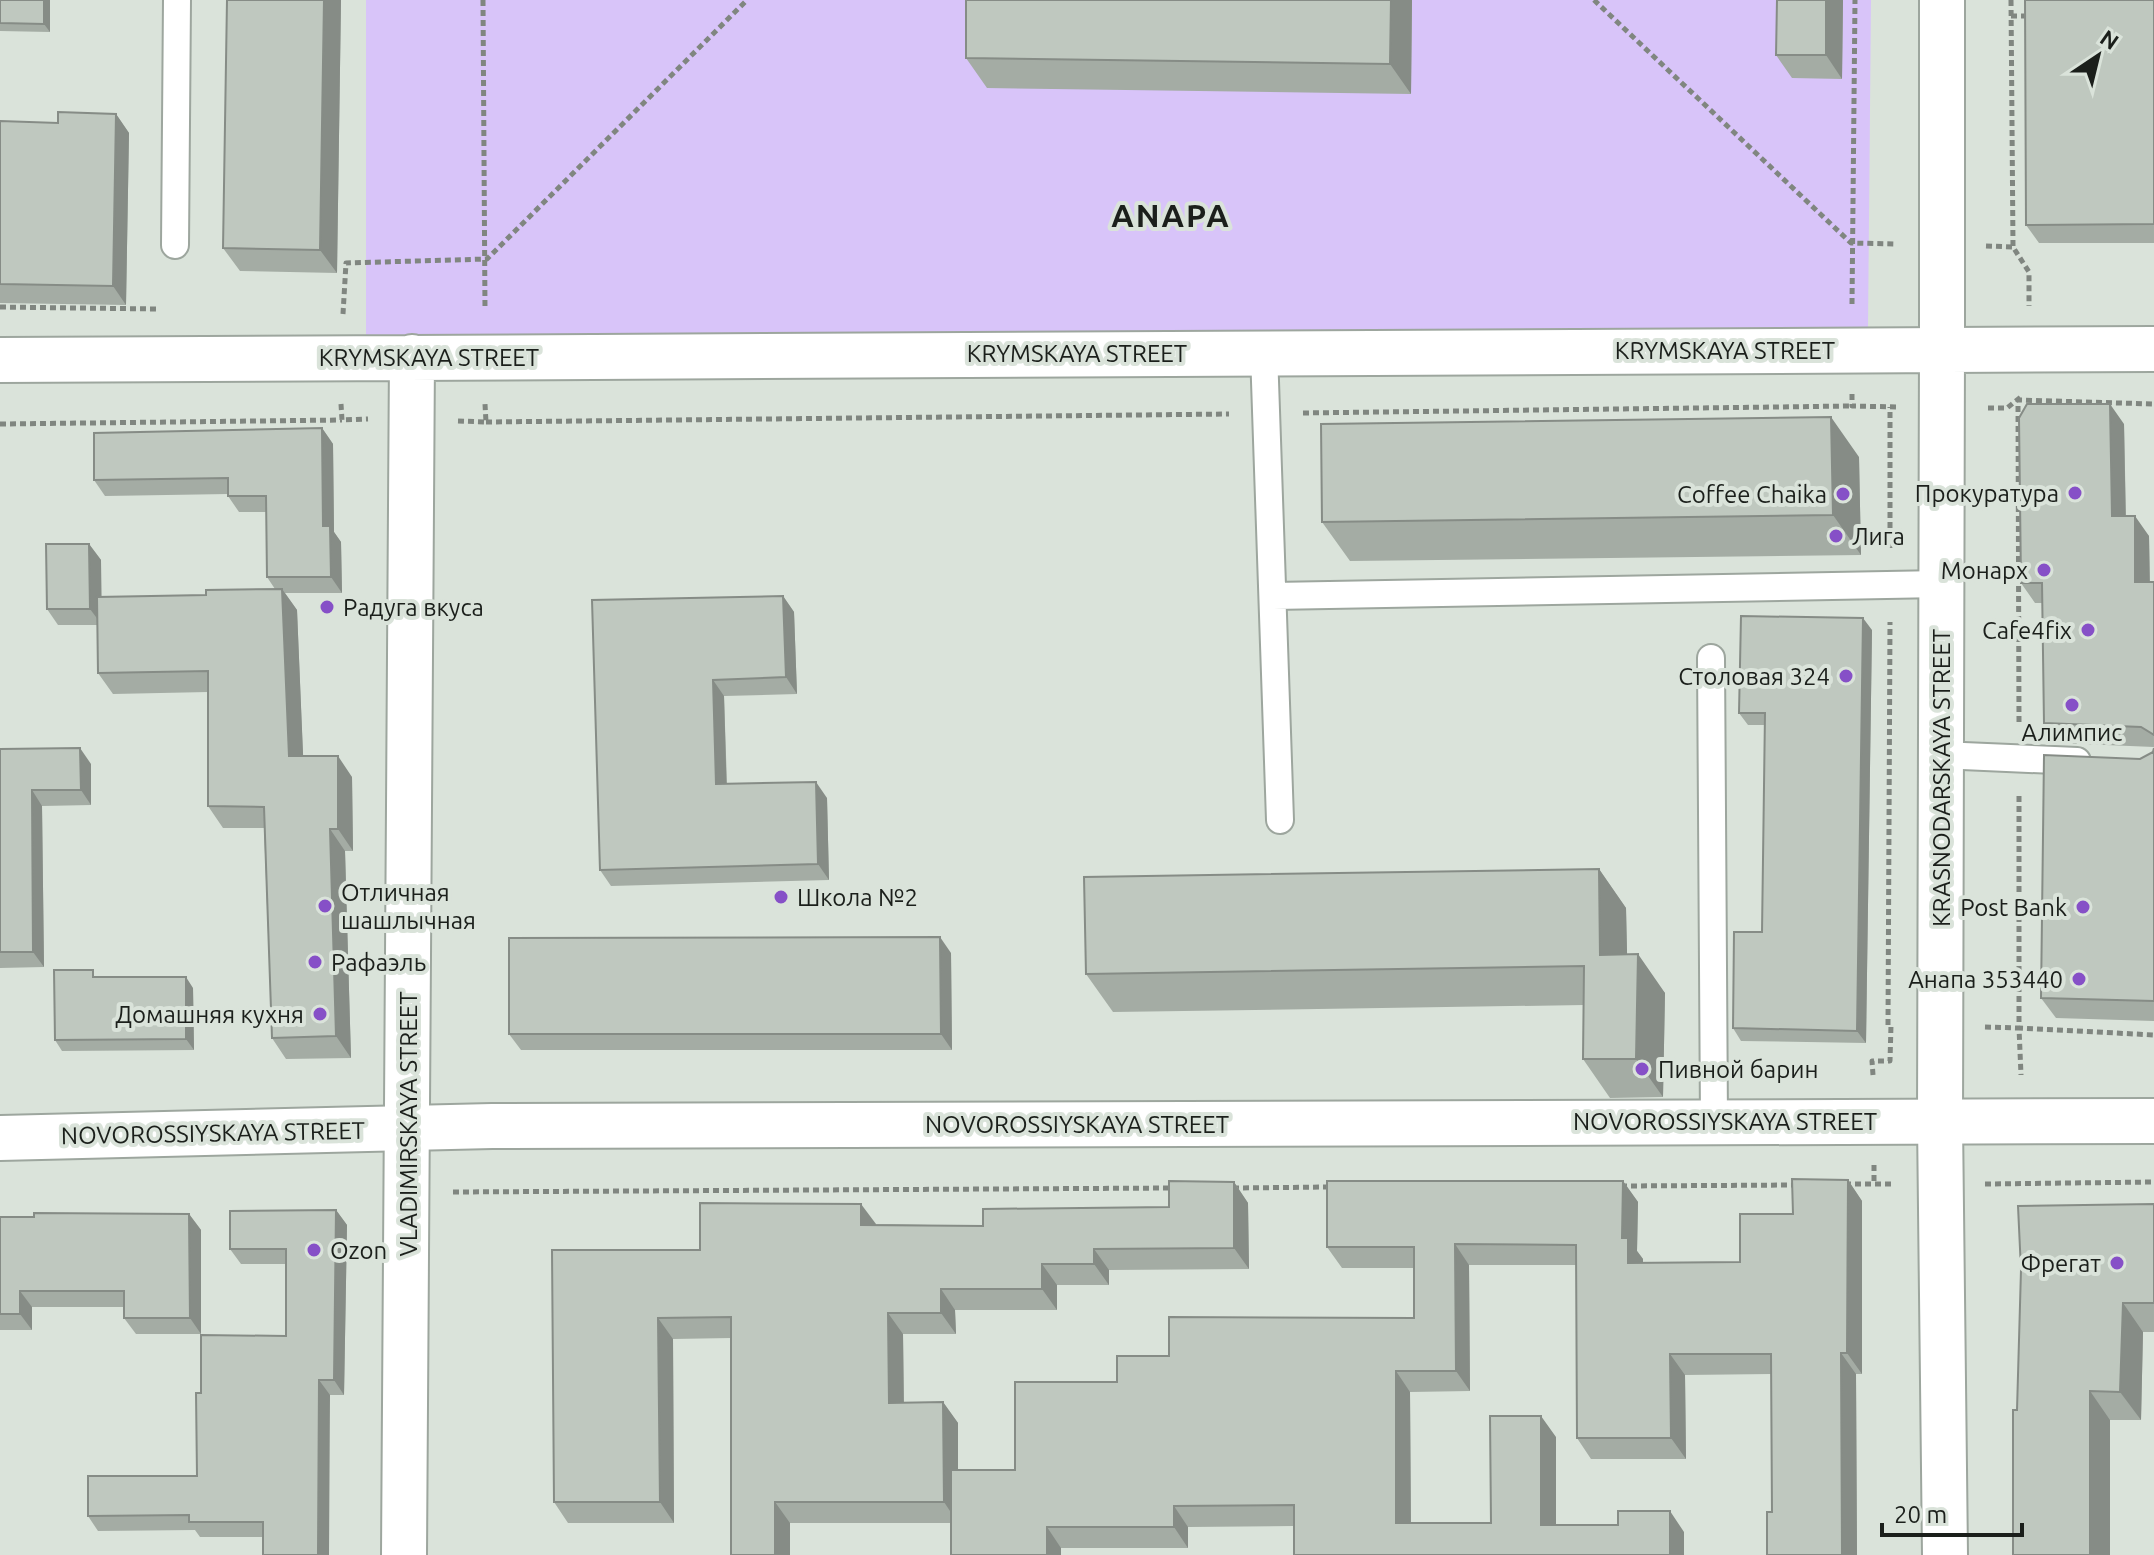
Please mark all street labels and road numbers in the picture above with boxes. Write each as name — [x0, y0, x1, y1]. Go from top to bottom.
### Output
street label: KRYMSKAYA STREET — [1615, 337, 1835, 364]
street label: KRYMSKAYA STREET — [967, 340, 1187, 367]
street label: KRYMSKAYA STREET — [319, 344, 539, 371]
street label: KRASNODARSKAYA STREET — [1928, 629, 1955, 927]
street label: VLADIMIRSKAYA STREET — [395, 991, 422, 1257]
street label: NOVOROSSIYSKAYA STREET — [1573, 1108, 1877, 1135]
street label: NOVOROSSIYSKAYA STREET — [925, 1111, 1229, 1138]
street label: NOVOROSSIYSKAYA STREET — [61, 1117, 365, 1149]

